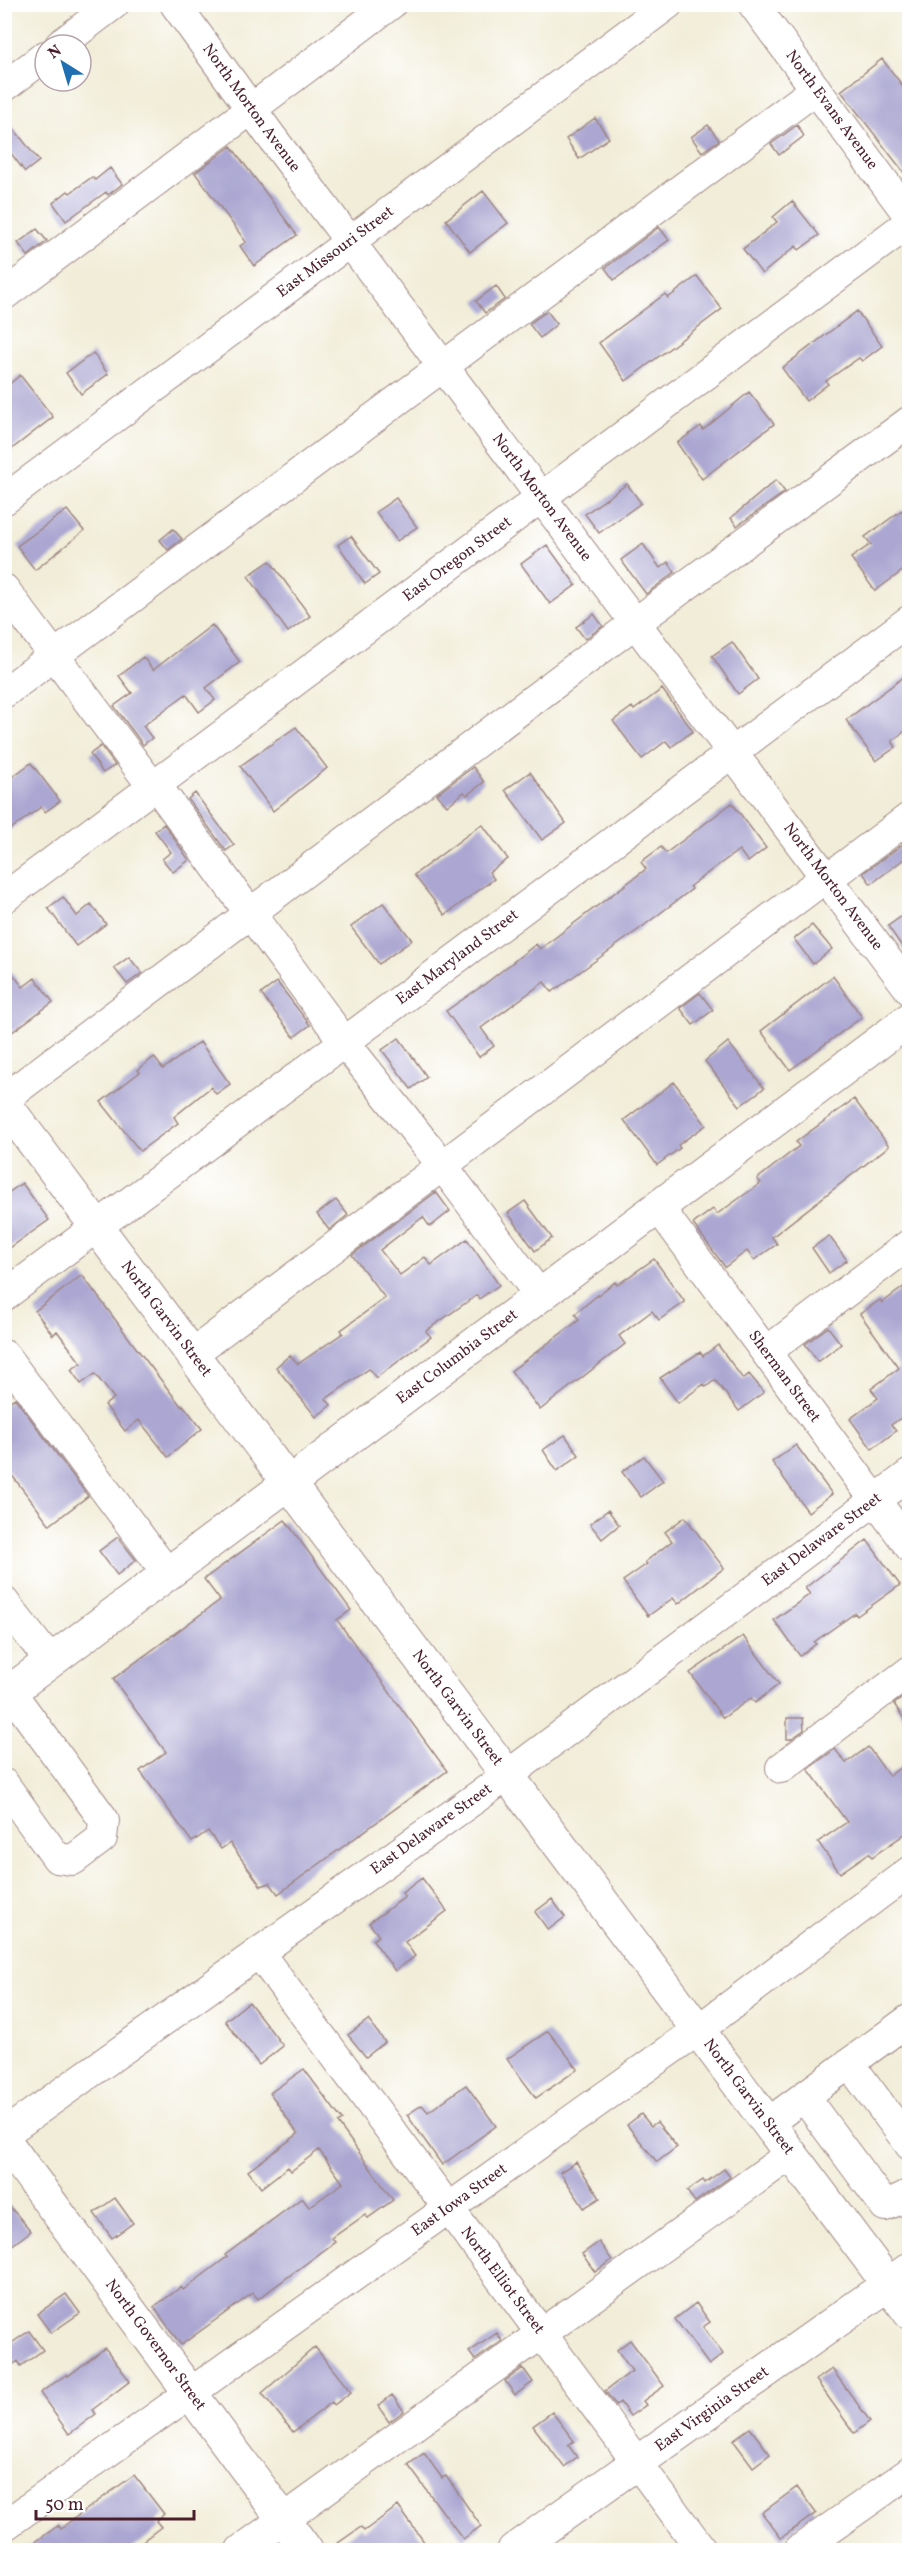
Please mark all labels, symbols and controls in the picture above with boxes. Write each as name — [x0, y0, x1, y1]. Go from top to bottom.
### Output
north arrow — [33, 33, 93, 93]
street label: North Morton Avenue — [196, 39, 305, 177]
text: N — [44, 40, 67, 65]
street label: North Evans Avenue — [780, 46, 883, 175]
street label: East Missouri Street — [273, 201, 399, 303]
street label: North Morton Avenue — [486, 429, 597, 566]
street label: East Oregon Street — [399, 511, 517, 607]
street label: North Morton Avenue — [778, 818, 888, 955]
street label: East Maryland Street — [392, 904, 524, 1011]
street label: North Garvin Street — [115, 1257, 217, 1382]
street label: East Columbia Street — [392, 1304, 523, 1410]
street label: Sherman Street — [743, 1326, 826, 1428]
street label: East Delaware Street — [757, 1488, 887, 1592]
street label: North Garvin Street — [406, 1646, 508, 1771]
street label: East Delaware Street — [366, 1778, 497, 1880]
street label: North Garvin Street — [698, 2035, 799, 2160]
street label: East Iowa Street — [407, 2158, 512, 2242]
street label: North Elliot Street — [455, 2222, 550, 2339]
street label: North Governor Street — [99, 2275, 211, 2416]
street label: East Virginia Street — [651, 2361, 774, 2457]
scale bar — [36, 2483, 194, 2521]
text: 50 m — [45, 2493, 84, 2518]

